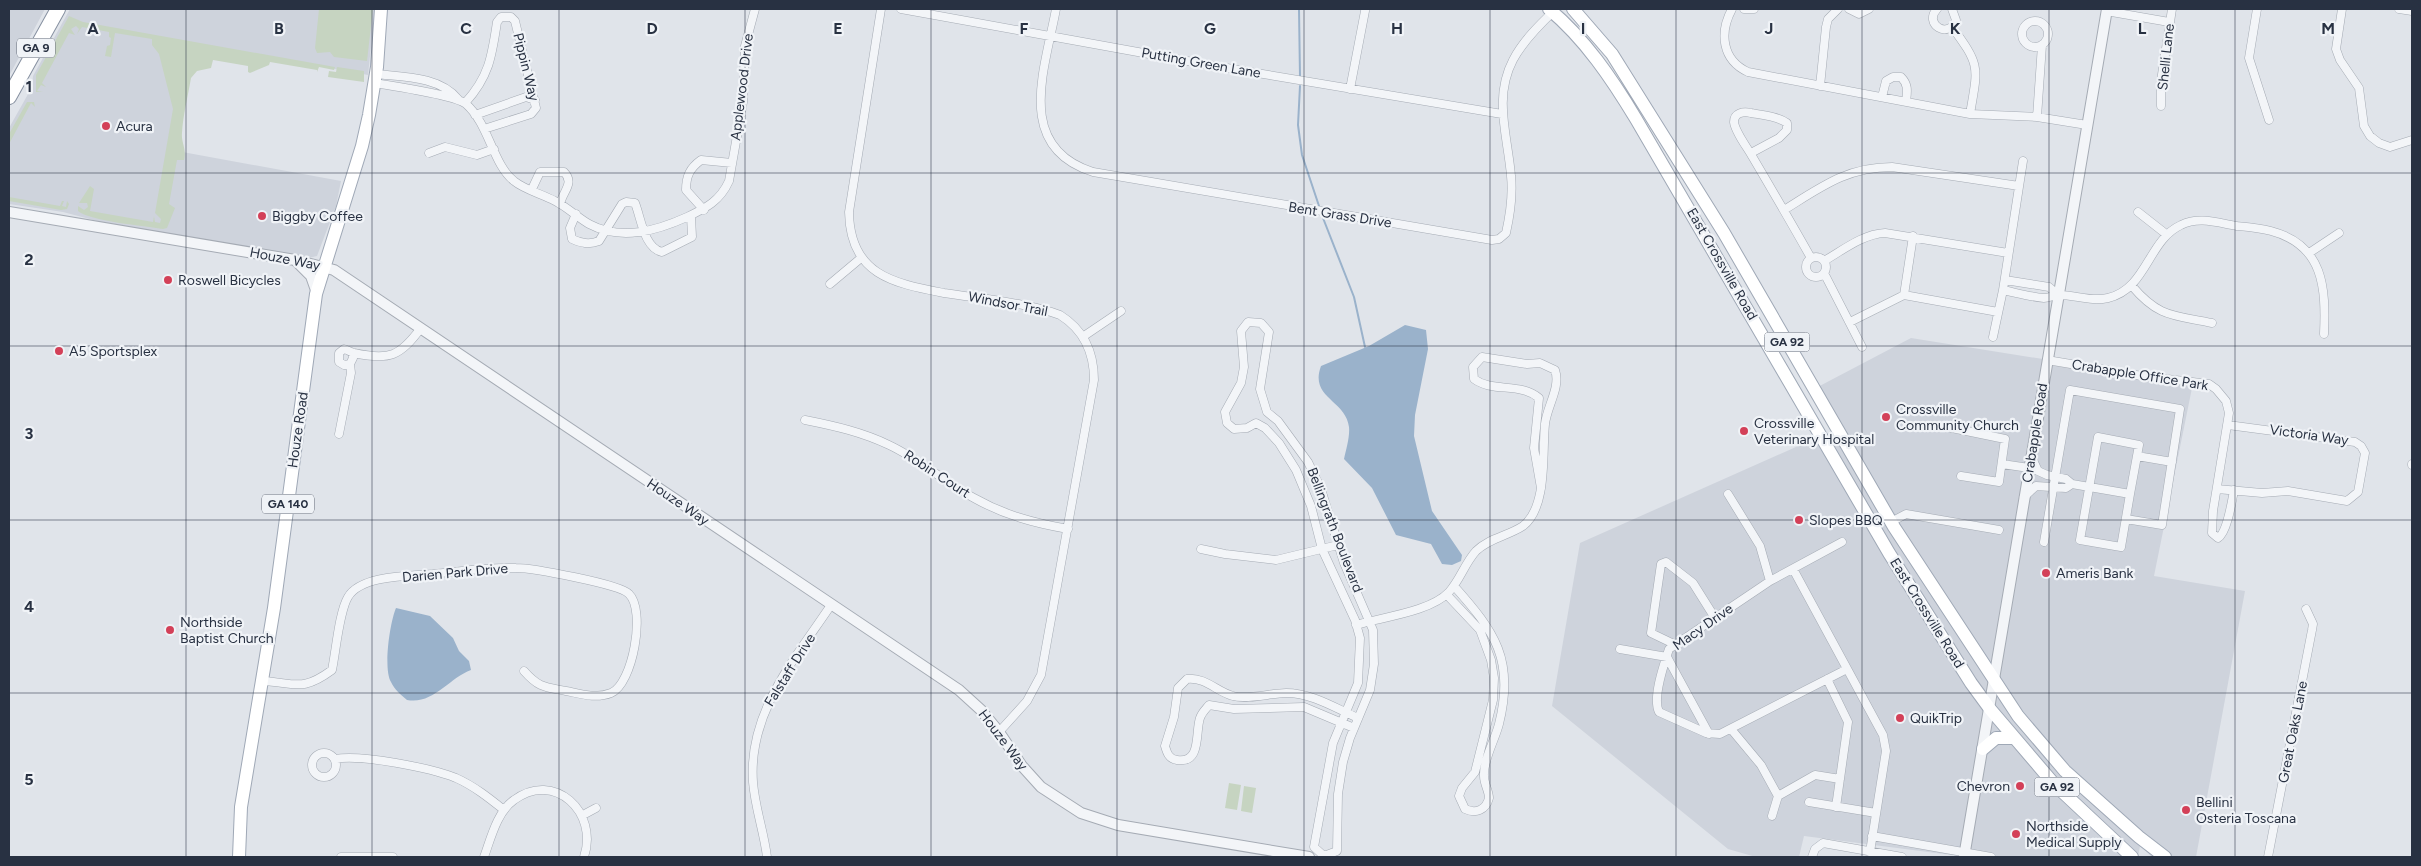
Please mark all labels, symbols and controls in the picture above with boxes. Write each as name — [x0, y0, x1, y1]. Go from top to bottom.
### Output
text: A — [87, 19, 99, 38]
text: B — [274, 19, 284, 38]
text: C — [460, 19, 472, 38]
text: D — [646, 19, 658, 38]
text: E — [833, 19, 843, 38]
text: F — [1020, 19, 1029, 38]
text: G — [1204, 19, 1216, 38]
text: H — [1391, 19, 1403, 38]
text: I — [1581, 19, 1585, 38]
text: J — [1765, 19, 1773, 38]
text: K — [1950, 19, 1961, 38]
text: L — [2138, 19, 2147, 38]
text: M — [2321, 19, 2335, 38]
street label: Shelli Lane — [2154, 23, 2178, 91]
street label: Pippin Way — [509, 31, 543, 103]
street label: Applewood Drive — [727, 32, 757, 141]
road number: GA 9 — [17, 38, 55, 58]
street label: Putting Green Lane — [1140, 44, 1262, 82]
text: 1 — [26, 77, 32, 96]
place label: Acura — [116, 118, 153, 135]
marker: Acura — [100, 120, 112, 132]
street label: Bent Grass Drive — [1287, 198, 1393, 232]
street label: East Crossville Road — [1683, 205, 1761, 323]
place label: Biggby Coffee — [272, 208, 363, 225]
marker: Biggby Coffee — [256, 210, 268, 222]
street label: Houze Way — [248, 244, 322, 274]
text: 2 — [24, 250, 34, 269]
place label: Roswell Bicycles — [178, 272, 281, 289]
marker: Roswell Bicycles — [162, 274, 174, 286]
street label: Windsor Trail — [967, 288, 1049, 320]
road number: GA 92 — [1764, 332, 1810, 352]
place label: A5 Sportsplex — [69, 343, 157, 360]
marker: A5 Sportsplex — [53, 345, 65, 357]
street label: Crabapple Office Park — [2071, 356, 2210, 394]
street label: Crabapple Road — [2019, 382, 2051, 484]
street label: Houze Road — [284, 391, 312, 469]
place label: Crossville Community Church — [1896, 401, 2019, 434]
marker: Crossville Community Church — [1880, 411, 1892, 423]
place label: Crossville Veterinary Hospital — [1754, 415, 1874, 448]
street label: Victoria Way — [2268, 421, 2350, 449]
text: 3 — [25, 424, 34, 443]
marker: Crossville Veterinary Hospital — [1738, 425, 1750, 437]
street label: Robin Court — [901, 446, 973, 502]
street label: Bellingrath Boulevard — [1303, 465, 1367, 595]
street label: Houze Way — [644, 475, 713, 529]
road number: GA 140 — [262, 494, 314, 514]
place label: Slopes BBQ — [1809, 512, 1883, 529]
marker: Slopes BBQ — [1793, 514, 1805, 526]
street label: East Crossville Road — [1886, 555, 1968, 671]
street label: Darien Park Drive — [401, 560, 509, 586]
place label: Ameris Bank — [2056, 565, 2134, 582]
marker: Ameris Bank — [2040, 567, 2052, 579]
text: 4 — [24, 597, 34, 616]
street label: Macy Drive — [1670, 600, 1737, 654]
place label: Northside Baptist Church — [180, 614, 274, 647]
marker: Northside Baptist Church — [164, 624, 176, 636]
street label: Falstaff Drive — [761, 630, 819, 710]
street label: Great Oaks Lane — [2275, 679, 2311, 784]
street label: Houze Way — [975, 706, 1032, 774]
place label: QuikTrip — [1910, 710, 1962, 727]
marker: QuikTrip — [1894, 712, 1906, 724]
text: 5 — [24, 770, 34, 789]
place label: Chevron — [1957, 778, 2010, 795]
road number: GA 92 — [2034, 778, 2080, 796]
marker: Chevron — [2014, 780, 2026, 792]
place label: Bellini Osteria Toscana — [2196, 794, 2296, 827]
marker: Bellini Osteria Toscana — [2180, 804, 2192, 816]
place label: Northside Medical Supply — [2026, 818, 2122, 851]
marker: Northside Medical Supply — [2010, 828, 2022, 840]

